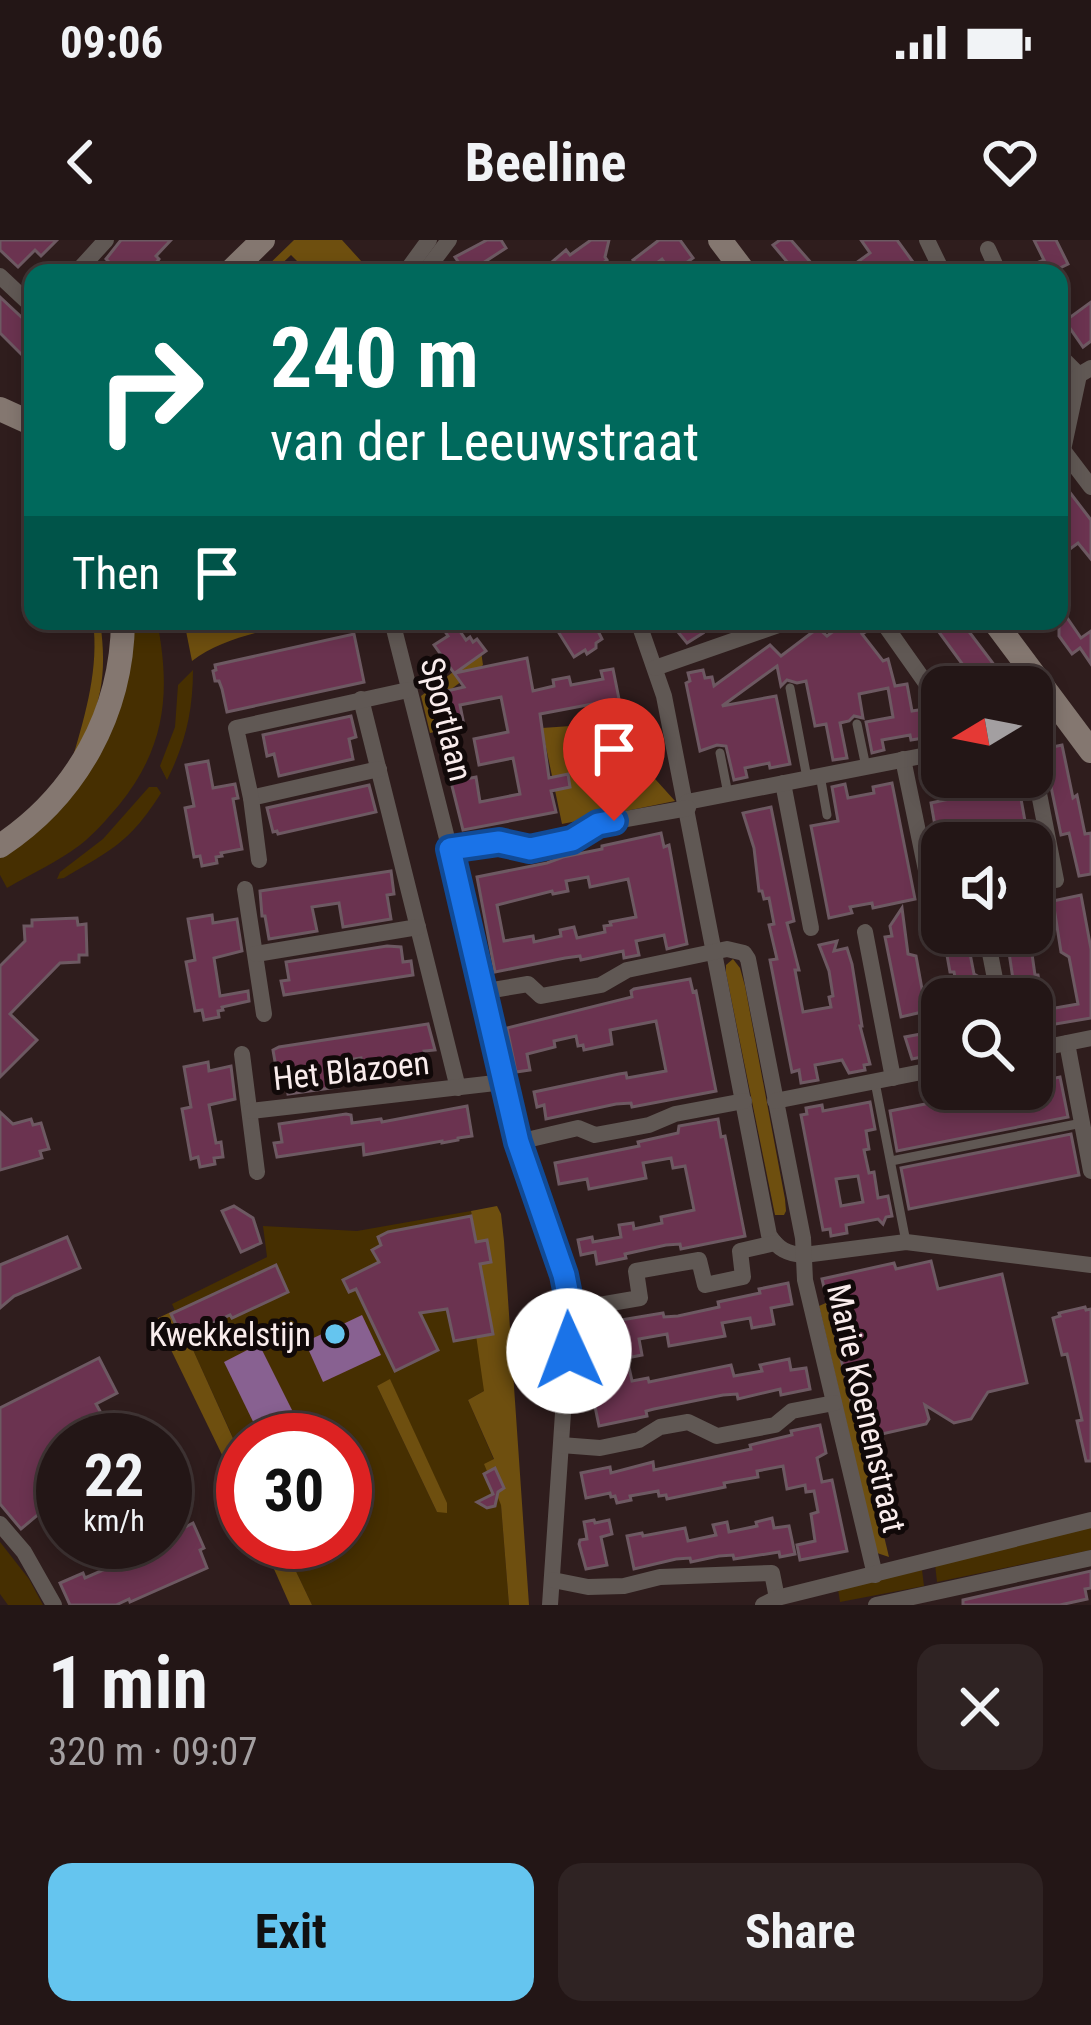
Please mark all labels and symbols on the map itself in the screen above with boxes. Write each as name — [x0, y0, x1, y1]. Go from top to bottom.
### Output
street label: Sportlaan — [412, 653, 481, 785]
north arrow — [921, 666, 1053, 798]
pin — [563, 698, 665, 821]
street label: Het Blazoen — [271, 1043, 431, 1098]
street label: Marie Koenenstraat — [819, 1280, 914, 1536]
position arrow — [506, 1288, 632, 1414]
place label: Kwekkelstijn — [149, 1315, 311, 1354]
marker: Kwekkelstijn — [322, 1321, 348, 1347]
speed limit sign: 30 — [216, 1413, 372, 1569]

